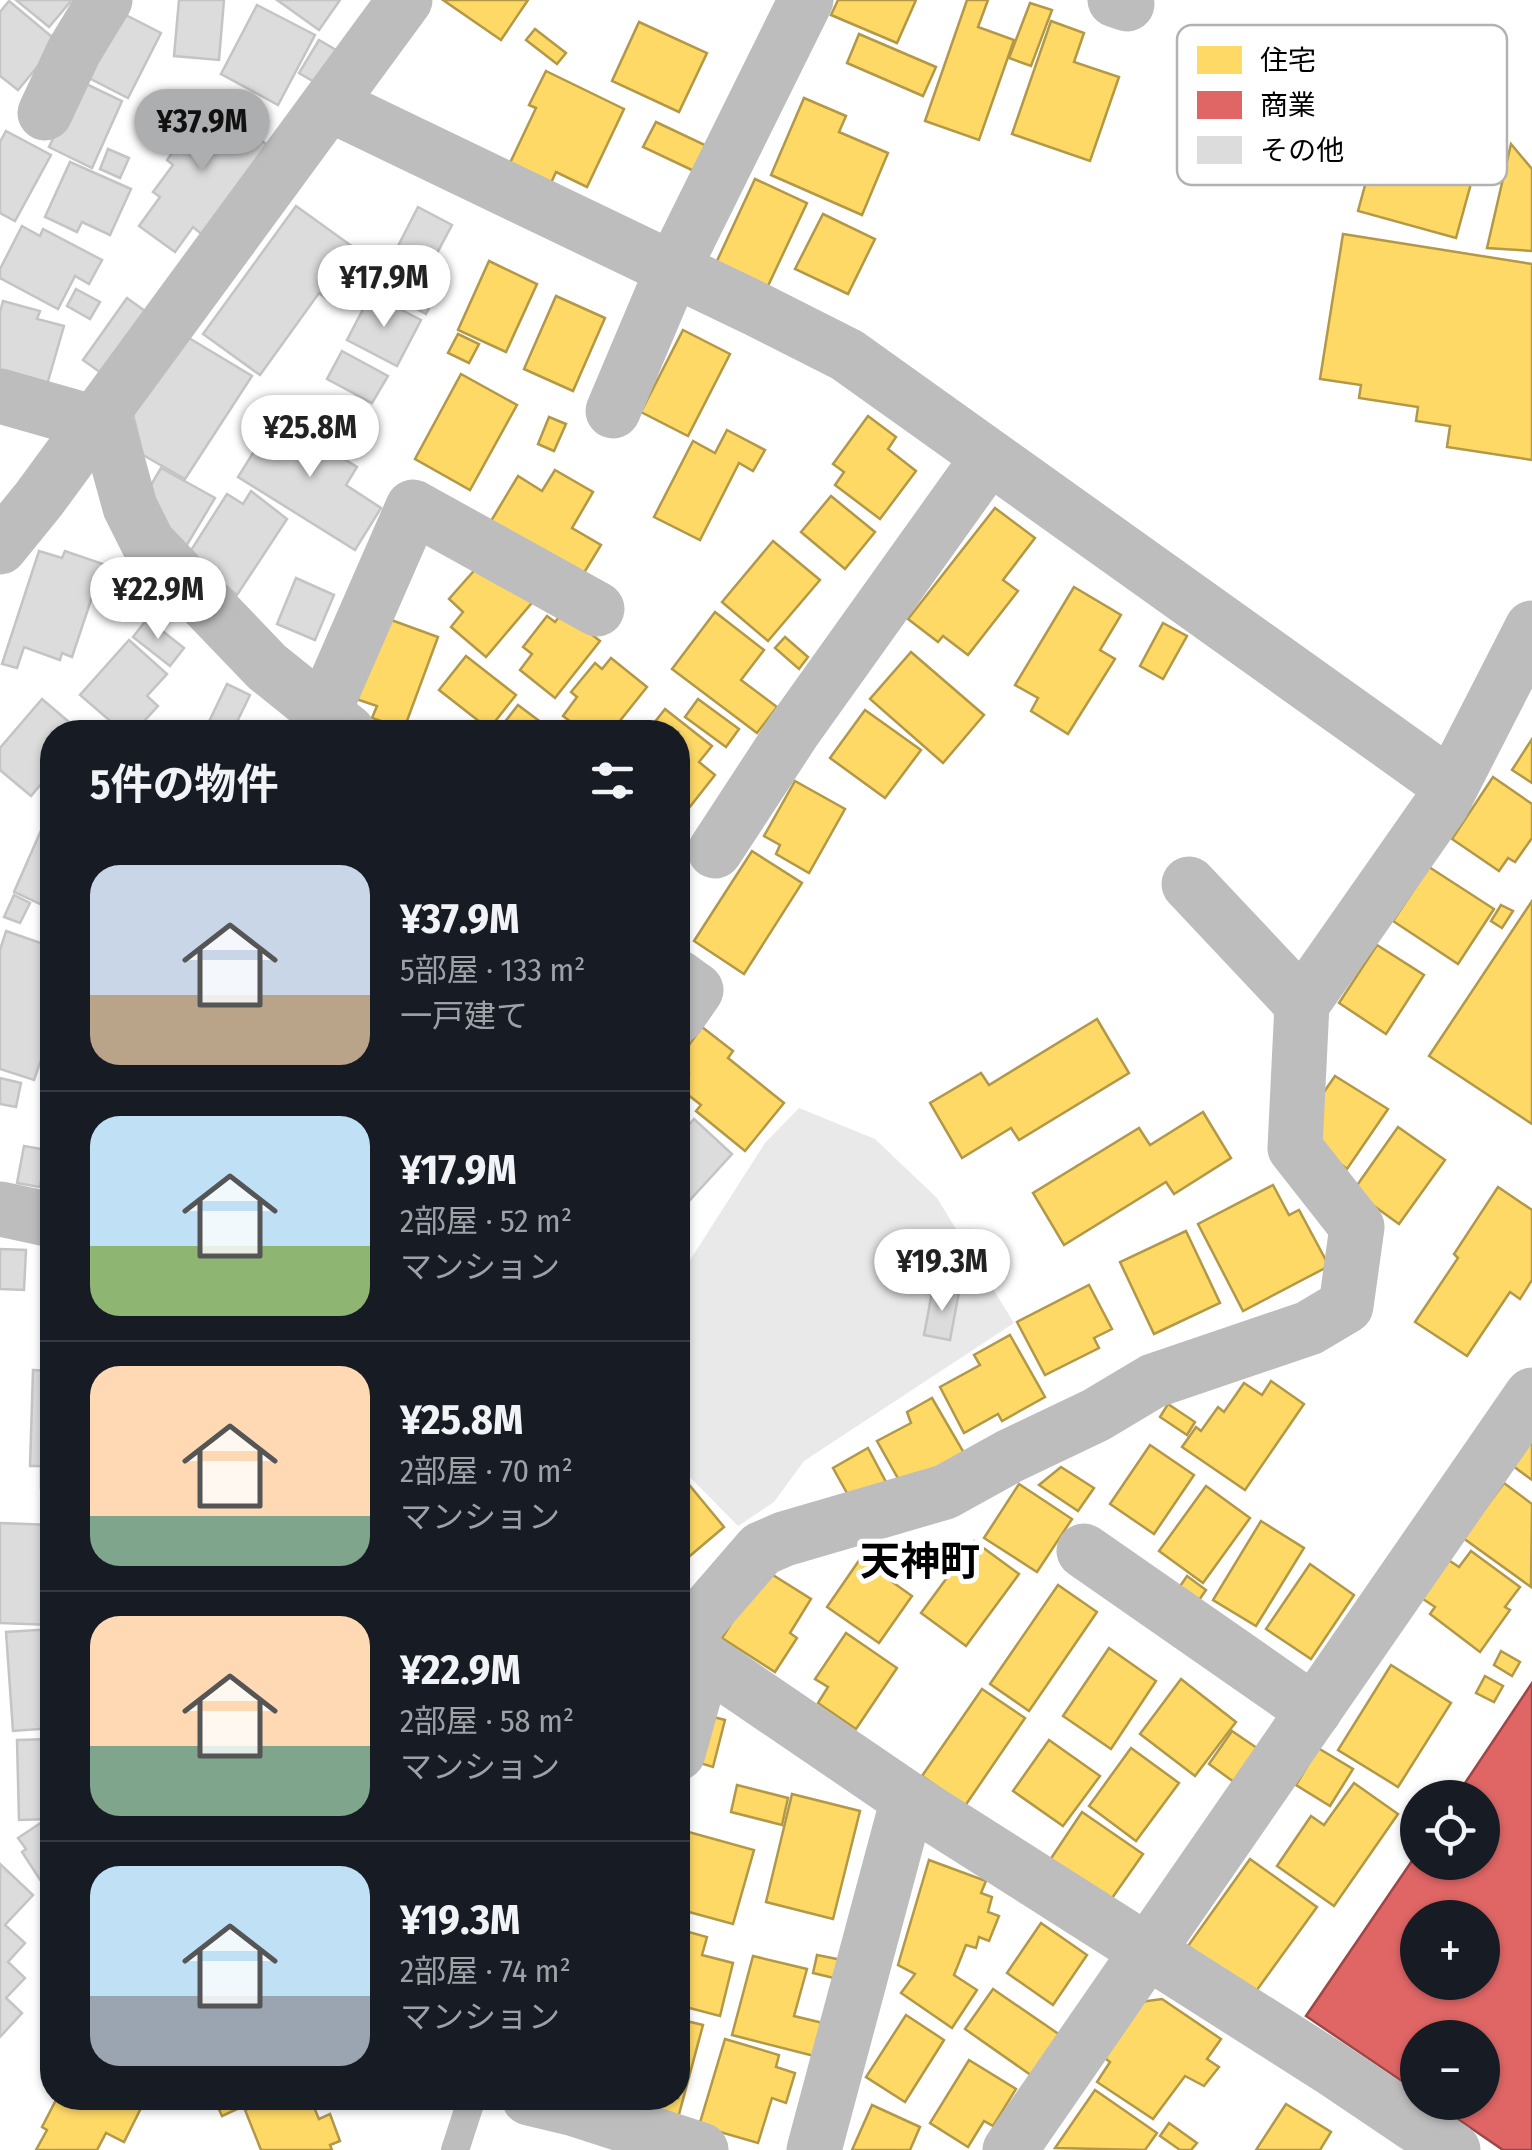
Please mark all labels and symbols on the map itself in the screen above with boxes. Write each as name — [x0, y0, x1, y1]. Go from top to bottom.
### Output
legend — [1177, 25, 1507, 185]
text: 住宅 — [1260, 44, 1316, 77]
pin: ¥37.9M — [121, 89, 283, 174]
text: 商業 — [1260, 89, 1316, 122]
text: その他 — [1260, 134, 1344, 167]
pin: ¥17.9M — [303, 245, 465, 330]
pin: ¥25.8M — [229, 395, 391, 480]
pin: ¥22.9M — [77, 557, 239, 642]
pin: ¥19.3M — [861, 1229, 1023, 1314]
district label: 天神町 — [860, 1538, 980, 1586]

